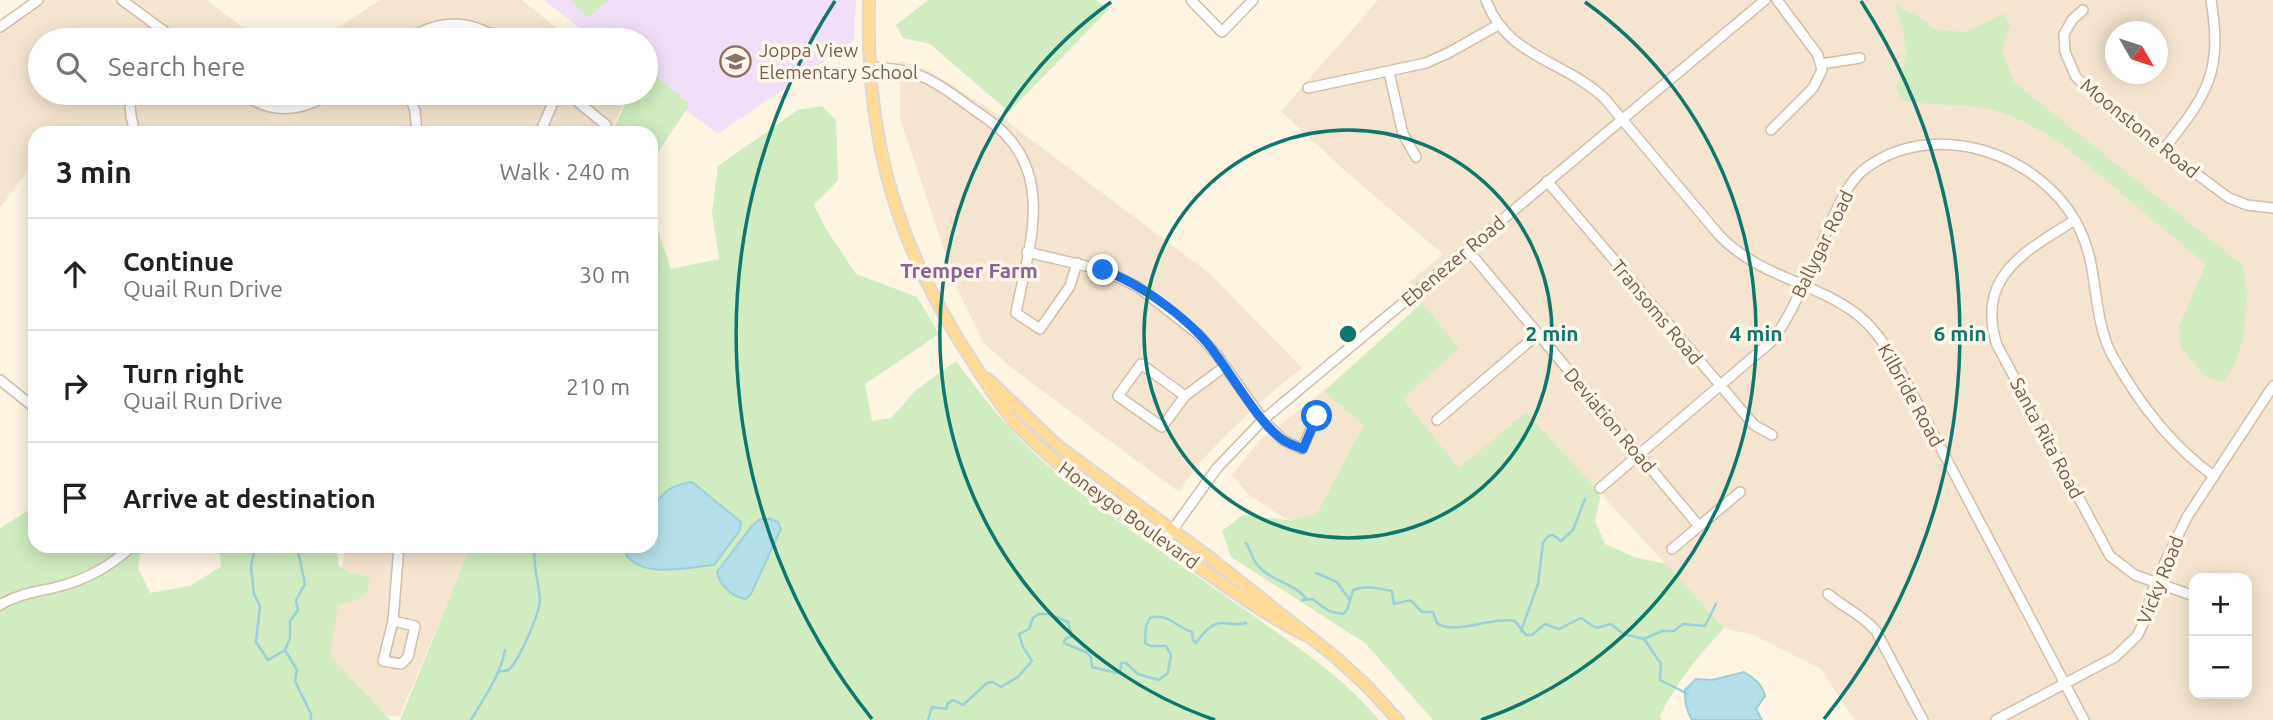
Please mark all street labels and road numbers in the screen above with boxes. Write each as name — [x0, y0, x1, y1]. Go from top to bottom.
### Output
street label: Moonstone Road — [2076, 74, 2204, 182]
street label: Ballygar Road — [1786, 187, 1858, 301]
street label: Ebenezer Road — [1397, 211, 1509, 311]
street label: Transoms Road — [1607, 255, 1707, 369]
street label: Kilbride Road — [1874, 340, 1948, 450]
street label: Deviation Road — [1560, 363, 1660, 477]
street label: Santa Rita Road — [2006, 374, 2088, 502]
street label: Honeygo Boulevard — [1055, 457, 1203, 573]
street label: Vicky Road — [2132, 533, 2188, 627]

